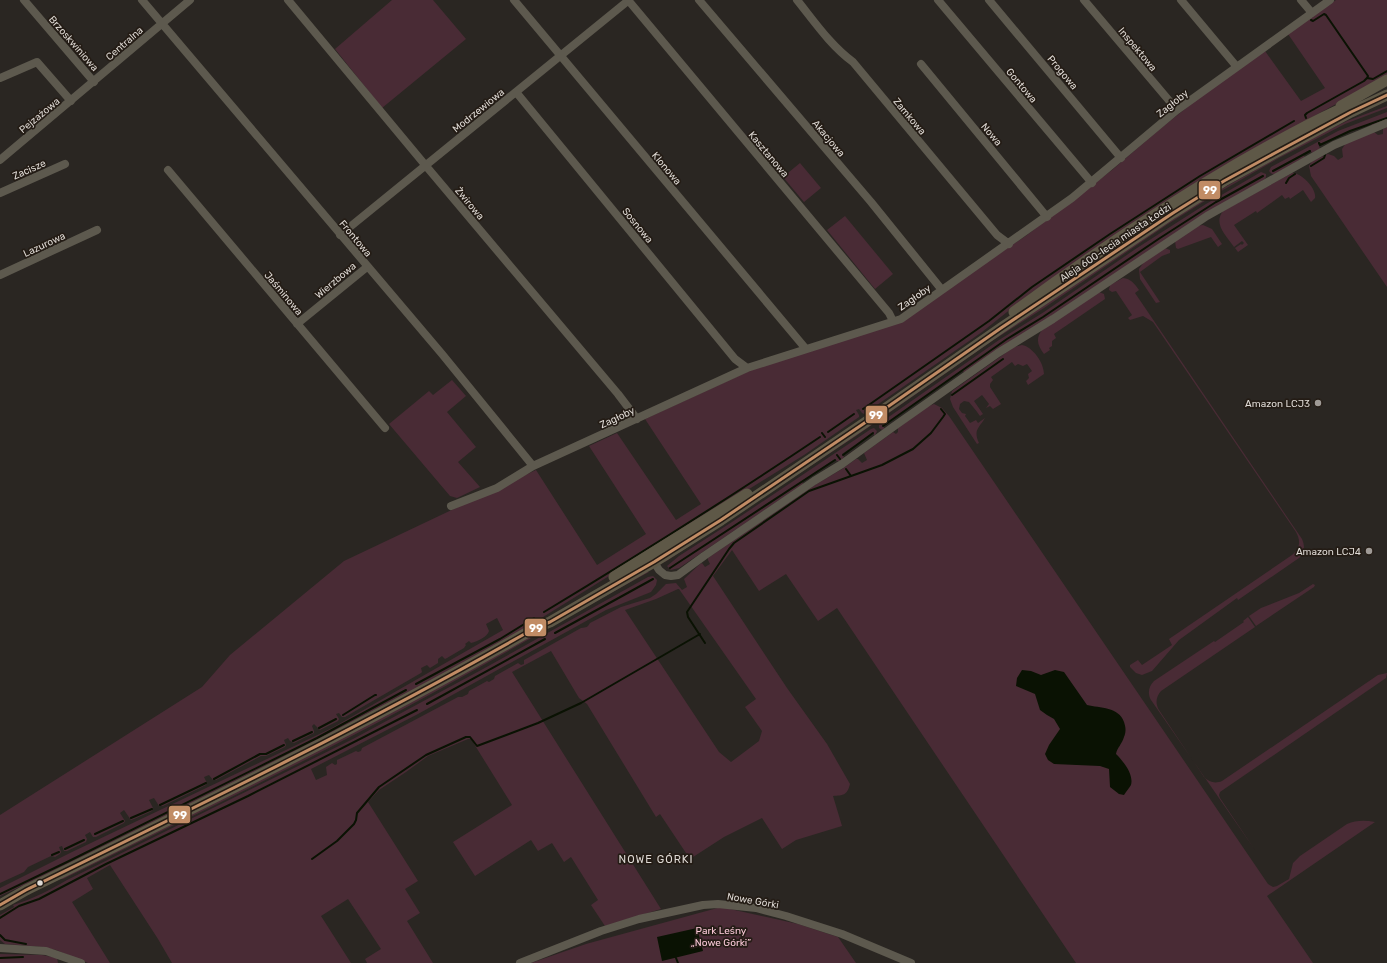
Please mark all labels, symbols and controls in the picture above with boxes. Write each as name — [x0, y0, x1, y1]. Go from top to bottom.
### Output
street label: Brzoskwiniowa — [46, 14, 101, 74]
street label: Centralna — [104, 24, 146, 63]
street label: Inspektowa — [1115, 25, 1159, 74]
street label: Progowa — [1045, 53, 1080, 92]
street label: Gontowa — [1003, 66, 1039, 105]
street label: Modrzewiowa — [450, 86, 507, 135]
street label: Zagłoby — [1154, 87, 1191, 120]
street label: Pejzażowa — [17, 95, 62, 136]
street label: Zamkowa — [890, 96, 928, 137]
street label: Akacjowa — [809, 118, 847, 159]
street label: Nowa — [978, 121, 1004, 148]
street label: Kasztanowa — [746, 129, 791, 180]
street label: Klonowa — [649, 150, 683, 188]
street label: Zacisze — [11, 157, 48, 183]
line badge: 99 — [1198, 180, 1221, 200]
text: 99 — [1203, 184, 1217, 197]
street label: Żwirowa — [452, 185, 486, 222]
street label: Aleja 600-lecia miasta Łodzi — [1058, 201, 1173, 285]
street label: Sosnowa — [619, 205, 655, 246]
street label: Frontowa — [336, 218, 374, 259]
street label: Lazurowa — [22, 230, 67, 260]
street label: Wierzbowa — [313, 260, 359, 301]
street label: Jaśminowa — [262, 269, 305, 318]
street label: Zagłoby — [896, 282, 934, 313]
place label: Amazon LCJ3 — [1245, 398, 1310, 410]
marker: Amazon LCJ3 — [1313, 398, 1323, 408]
street label: Zagłoby — [598, 404, 637, 431]
line badge: 99 — [865, 405, 888, 424]
text: 99 — [869, 409, 883, 422]
place label: Amazon LCJ4 — [1296, 546, 1361, 558]
marker: Amazon LCJ4 — [1364, 546, 1374, 556]
line badge: 99 — [524, 618, 547, 637]
text: 99 — [529, 622, 543, 635]
line badge: 99 — [168, 805, 191, 824]
text: 99 — [173, 809, 187, 822]
district label: NOWE GÓRKI — [619, 853, 693, 866]
unlabelled marker — [35, 878, 45, 888]
street label: Nowe Górki — [726, 891, 780, 911]
park label: Park Leśny „Nowe Górki” — [691, 925, 751, 949]

